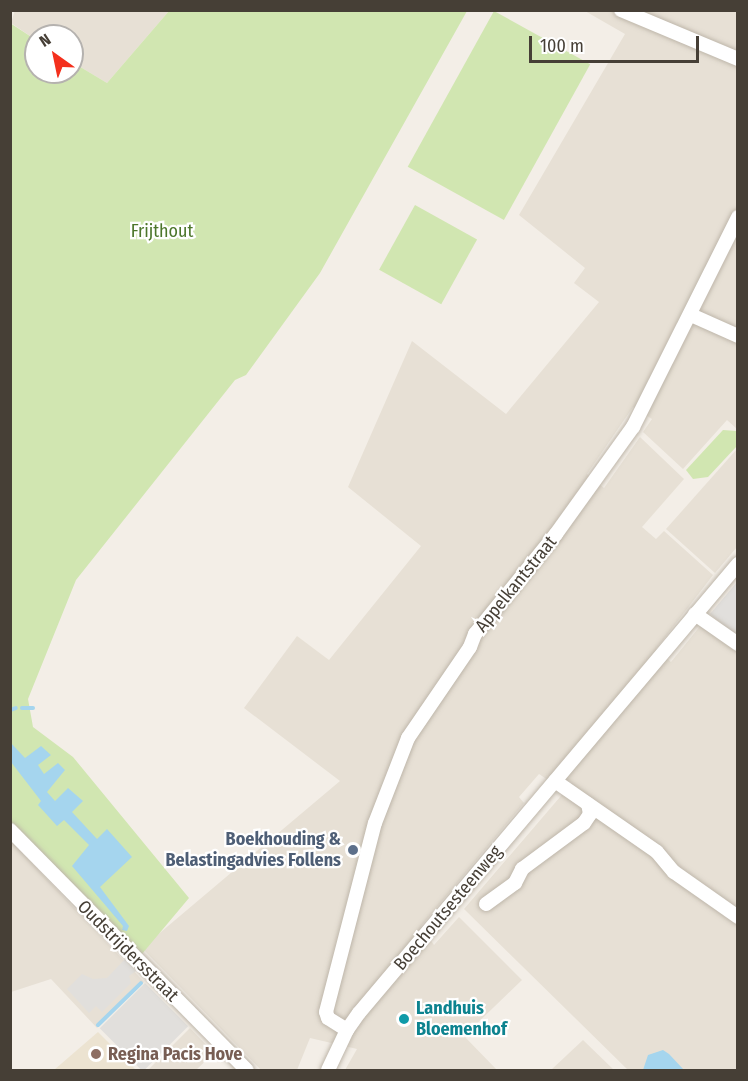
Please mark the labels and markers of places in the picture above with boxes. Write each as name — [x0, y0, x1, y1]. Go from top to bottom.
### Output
place label: Boekhouding & Belastingadvies Follens — [166, 829, 341, 872]
marker: Boekhouding & Belastingadvies Follens — [346, 843, 360, 857]
place label: Landhuis Bloemenhof — [416, 998, 507, 1040]
marker: Landhuis Bloemenhof — [397, 1012, 411, 1026]
place label: Regina Pacis Hove — [108, 1043, 242, 1065]
marker: Regina Pacis Hove — [89, 1047, 103, 1061]

